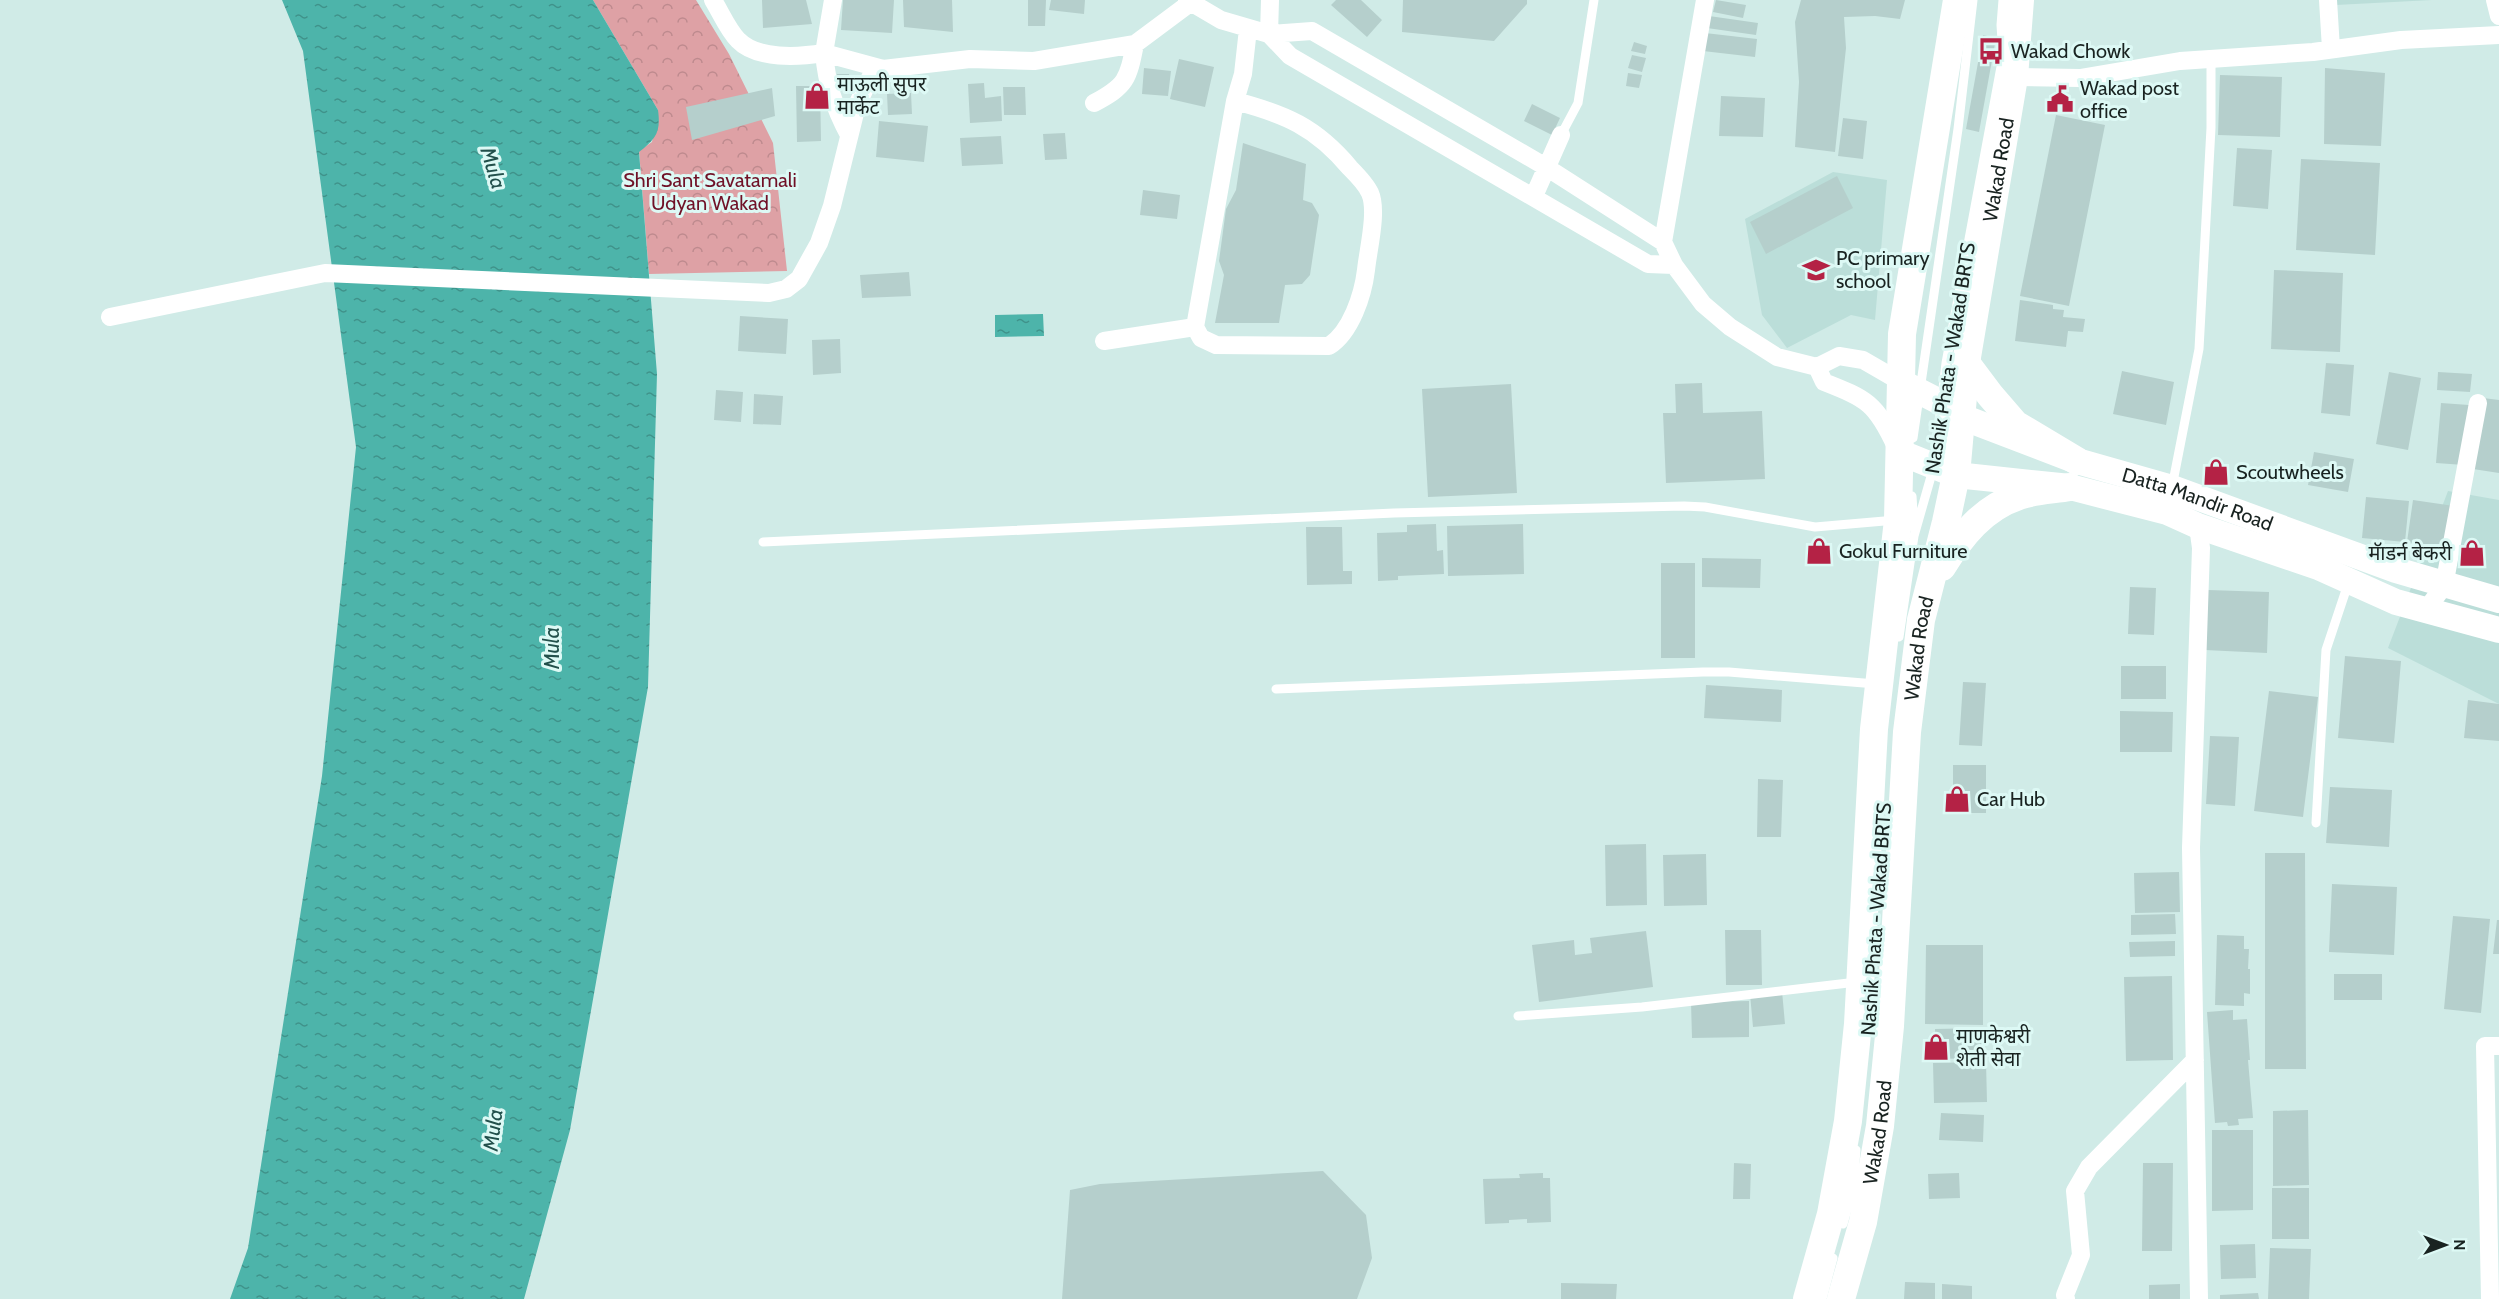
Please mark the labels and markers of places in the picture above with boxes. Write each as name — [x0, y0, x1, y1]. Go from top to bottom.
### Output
bus stop icon: Wakad Chowk — [1976, 36, 2006, 66]
place label: Wakad Chowk — [2011, 39, 2130, 63]
place label: माऊली सुपर मार्केट — [837, 72, 927, 119]
place label: Wakad post office — [2080, 76, 2179, 123]
shop icon: माऊली सुपर मार्केट — [802, 81, 832, 111]
public building icon: Wakad post office — [2045, 84, 2075, 114]
place label: PC primary school — [1836, 246, 1930, 293]
school or university icon: PC primary school — [1801, 255, 1831, 285]
shop icon: Scoutwheels — [2201, 457, 2231, 487]
place label: Scoutwheels — [2236, 460, 2344, 484]
shop icon: Gokul Furniture — [1804, 536, 1834, 566]
shop icon: मॅाडर्न बेकरी — [2457, 538, 2487, 568]
place label: Gokul Furniture — [1839, 539, 1967, 563]
place label: मॅाडर्न बेकरी — [2368, 541, 2453, 565]
shop icon: Car Hub — [1942, 784, 1972, 814]
place label: Car Hub — [1977, 787, 2045, 811]
place label: माणकेश्वरी शेती सेवा — [1956, 1024, 2031, 1071]
shop icon: माणकेश्वरी शेती सेवा — [1921, 1032, 1951, 1062]

